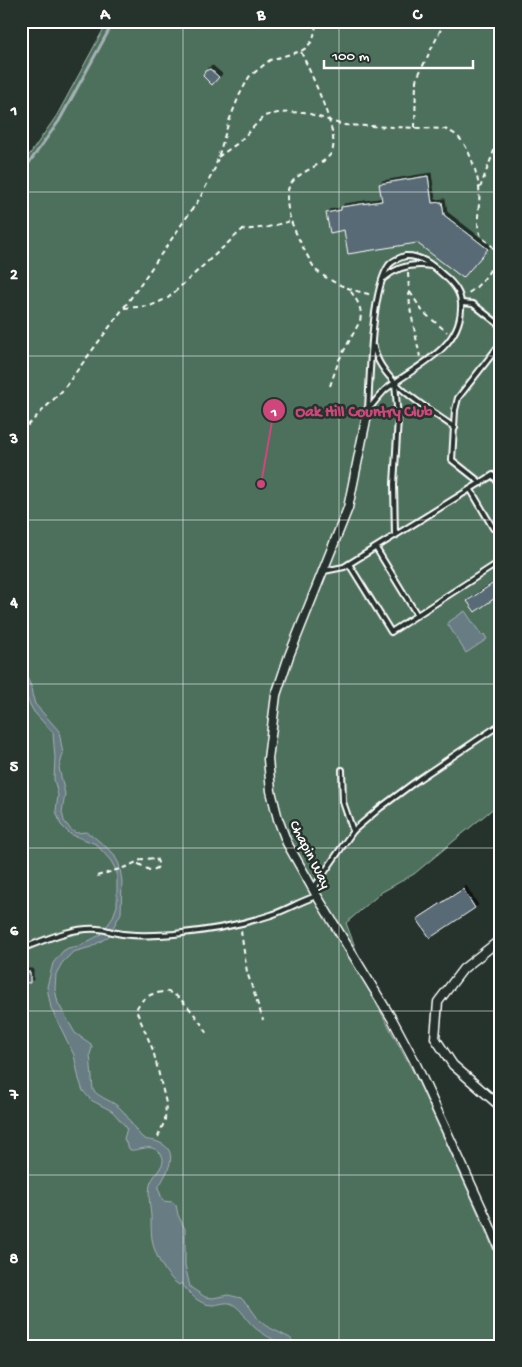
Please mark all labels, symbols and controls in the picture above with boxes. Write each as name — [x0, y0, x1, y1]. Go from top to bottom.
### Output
text: A — [99, 7, 111, 26]
text: B — [256, 7, 266, 26]
text: C — [412, 7, 423, 26]
scale bar — [324, 38, 473, 70]
text: 100 m — [331, 48, 370, 66]
text: 1 — [10, 103, 17, 122]
text: 2 — [10, 267, 18, 286]
callout: Oak Hill Country Club — [261, 395, 443, 426]
text: 1 — [270, 404, 277, 422]
text: Oak Hill Country Club — [296, 404, 433, 423]
text: 3 — [9, 431, 18, 450]
text: 4 — [9, 595, 18, 614]
text: 5 — [10, 759, 19, 778]
street label: Chapin Way — [284, 818, 334, 893]
text: 6 — [10, 923, 19, 942]
text: 7 — [9, 1087, 19, 1106]
text: 8 — [10, 1251, 19, 1270]

